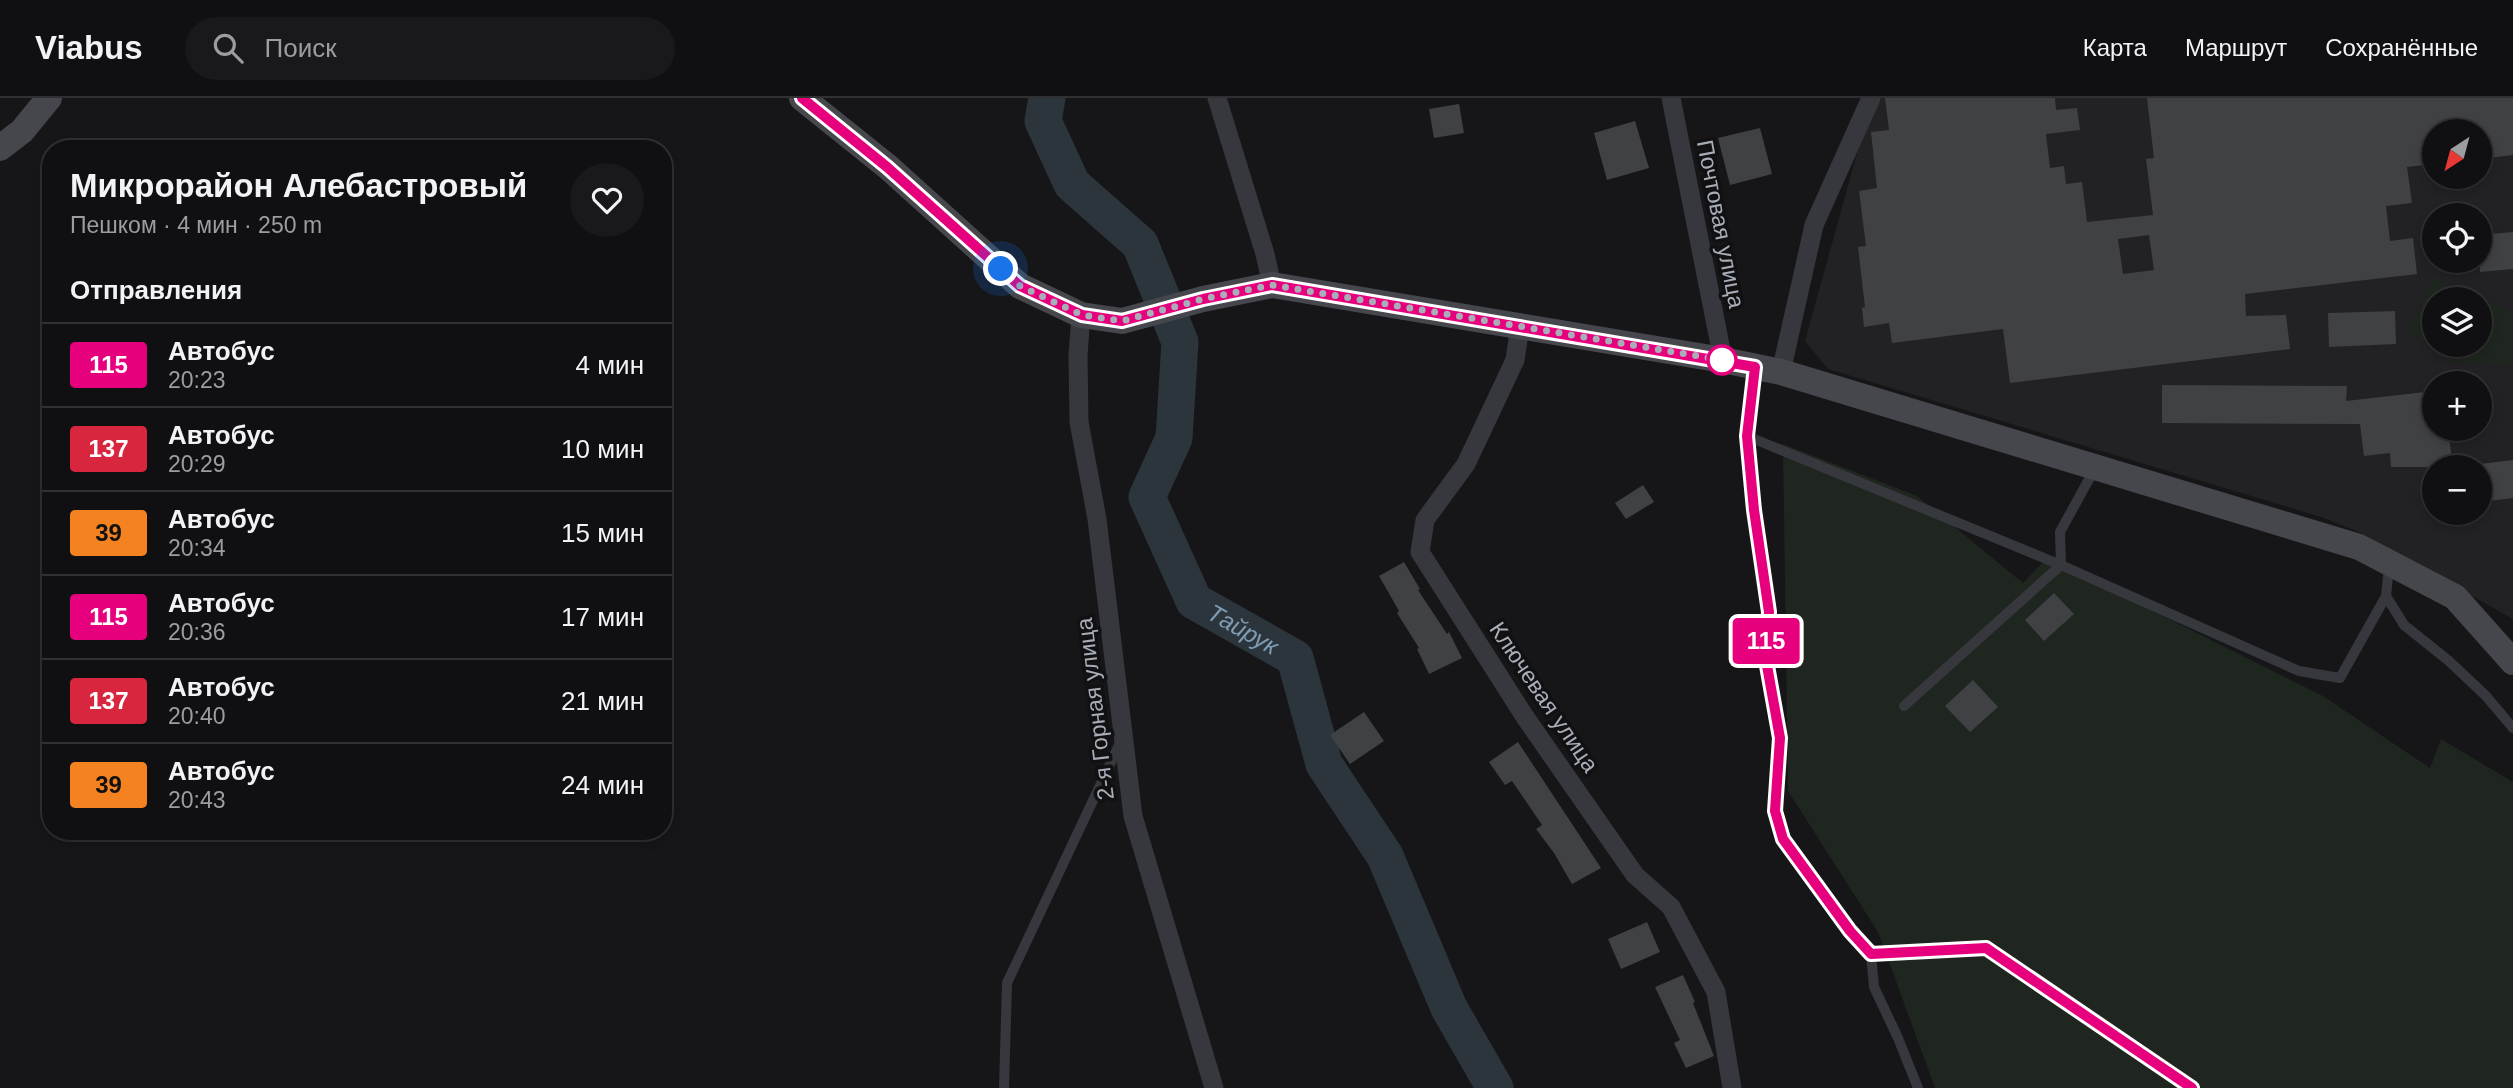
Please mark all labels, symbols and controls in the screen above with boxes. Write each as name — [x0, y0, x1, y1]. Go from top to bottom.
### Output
search box — [185, 17, 675, 80]
text: Viabus — [35, 29, 143, 66]
icon: search — [209, 29, 247, 67]
text: Поиск — [265, 33, 337, 63]
text: Карта — [2083, 34, 2147, 61]
text: Маршрут — [2185, 34, 2287, 61]
text: Сохранённые — [2325, 34, 2478, 61]
north arrow — [2422, 119, 2492, 189]
map controls — [2422, 119, 2492, 525]
street label: Почтовая улица — [1692, 138, 1750, 310]
button: heart — [570, 163, 644, 237]
text: Микрорайон Алебастровый — [70, 167, 527, 204]
button: locate — [2422, 203, 2492, 273]
text: Пешком · 4 мин · 250 m — [70, 212, 322, 238]
your location — [983, 251, 1018, 286]
text: Отправления — [70, 275, 242, 305]
button: layers — [2422, 287, 2492, 357]
text: Автобус — [168, 336, 275, 366]
unlabelled marker — [1707, 345, 1737, 375]
text: 4 мин — [576, 350, 644, 380]
text: 115 — [89, 351, 128, 378]
text: 20:23 — [168, 367, 226, 393]
button: + — [2422, 371, 2492, 441]
text: Автобус — [168, 420, 275, 450]
text: 10 мин — [561, 434, 644, 464]
text: 137 — [88, 435, 129, 462]
text: 20:29 — [168, 451, 226, 477]
button: − — [2422, 455, 2492, 525]
text: Автобус — [168, 504, 275, 534]
text: 15 мин — [561, 518, 644, 548]
text: 39 — [95, 519, 122, 546]
text: 20:34 — [168, 535, 226, 561]
text: Автобус — [168, 588, 275, 618]
water label: Тайрук — [1203, 598, 1285, 660]
text: 17 мин — [561, 602, 644, 632]
text: 115 — [89, 603, 128, 630]
street label: 2-я Горная улица — [1071, 616, 1119, 802]
street label: Ключевая улица — [1484, 617, 1604, 777]
line badge: 115 — [1726, 618, 1806, 664]
text: 20:36 — [168, 619, 226, 645]
text: 115 — [1747, 627, 1785, 654]
text: Автобус — [168, 672, 275, 702]
text: 21 мин — [561, 686, 644, 716]
text: 137 — [88, 687, 129, 714]
text: 20:40 — [168, 703, 226, 729]
text: Автобус — [168, 756, 275, 786]
text: 24 мин — [561, 770, 644, 800]
text: 39 — [95, 771, 122, 798]
text: 20:43 — [168, 787, 226, 813]

